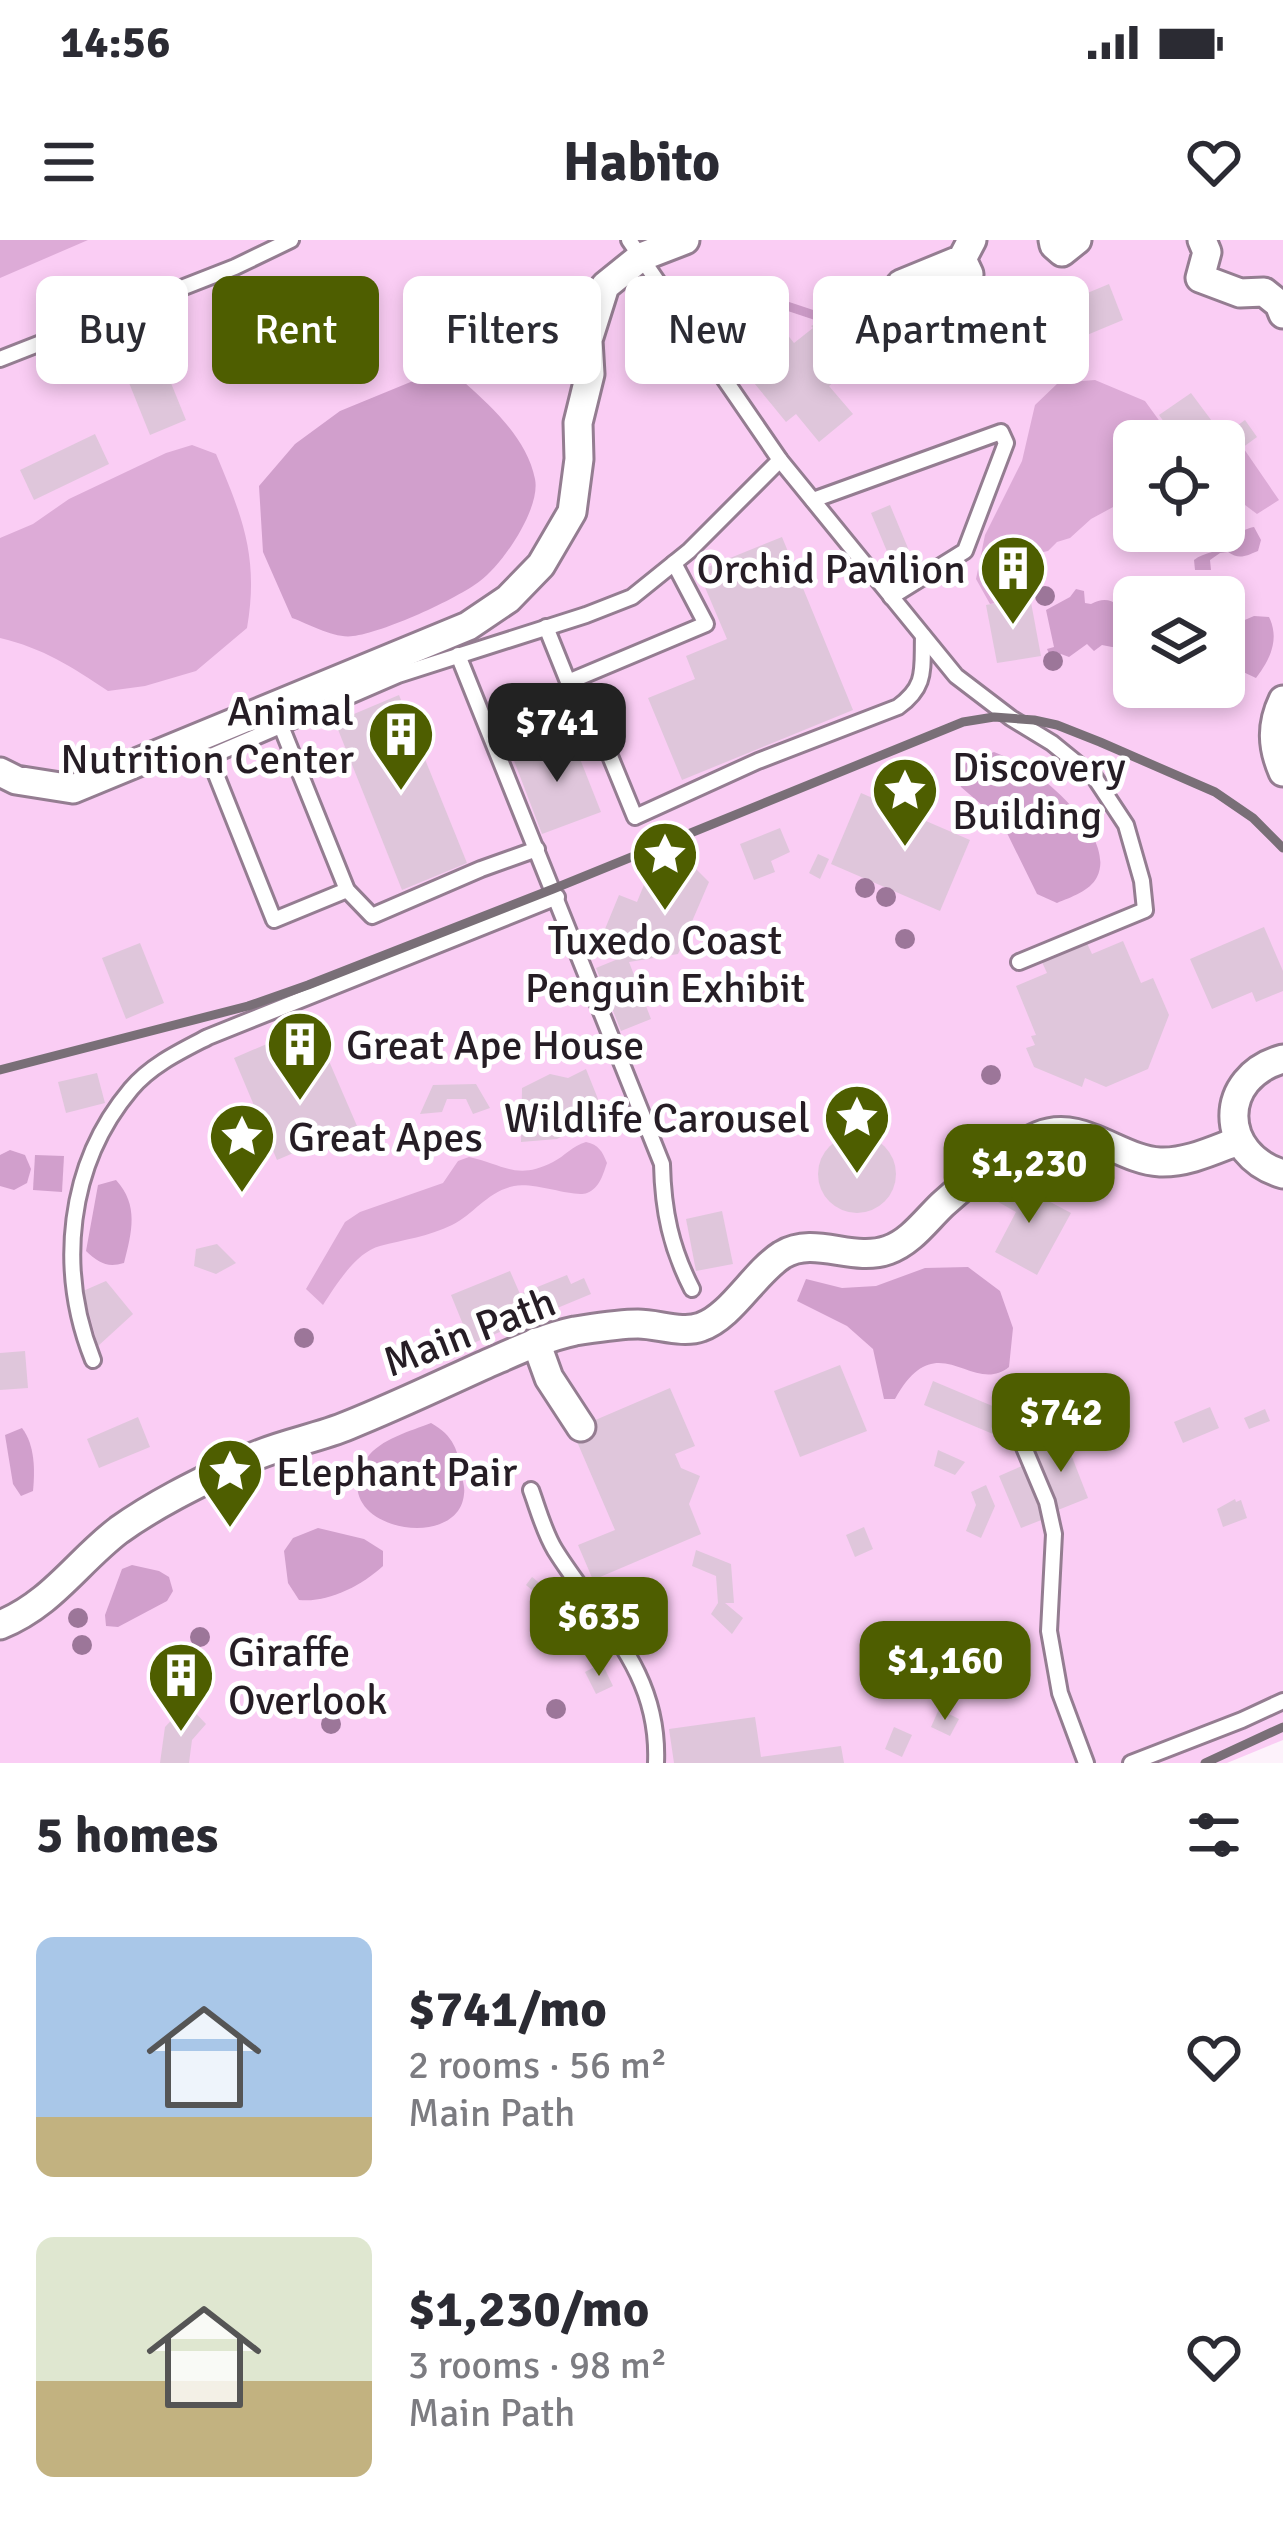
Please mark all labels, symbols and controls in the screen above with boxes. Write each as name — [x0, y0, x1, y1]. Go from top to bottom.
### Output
text: 14:56 — [60, 15, 170, 70]
icon: menu — [36, 129, 102, 195]
text: Habito — [563, 129, 720, 196]
icon: heart — [1181, 129, 1247, 195]
chip: Buy — [36, 276, 188, 384]
chip: Rent — [212, 276, 379, 384]
chip: Filters — [403, 276, 601, 384]
chip: New — [625, 276, 789, 384]
chip: Apartment — [813, 276, 1089, 384]
map controls — [1113, 420, 1245, 708]
button: locate — [1113, 420, 1245, 552]
building icon: Orchid Pavilion — [978, 533, 1048, 627]
place label: Orchid Pavilion — [696, 544, 966, 595]
button: layers — [1113, 576, 1245, 708]
pin: $741 — [486, 683, 628, 785]
place label: Animal Nutrition Center — [60, 686, 355, 785]
text: $741 — [515, 698, 599, 746]
building icon: Animal Nutrition Center — [366, 699, 436, 793]
place label: Discovery Building — [952, 742, 1126, 841]
place icon: Discovery Building — [870, 755, 940, 849]
place icon: Tuxedo Coast Penguin Exhibit — [630, 819, 700, 913]
place label: Tuxedo Coast Penguin Exhibit — [525, 915, 805, 1014]
building icon: Great Ape House — [265, 1009, 335, 1103]
place label: Great Ape House — [346, 1020, 644, 1071]
place icon: Wildlife Carousel — [822, 1082, 892, 1176]
place label: Wildlife Carousel — [504, 1093, 810, 1144]
place icon: Great Apes — [207, 1101, 277, 1195]
place label: Great Apes — [288, 1112, 483, 1163]
pin: $1,230 — [931, 1124, 1127, 1226]
text: $1,230 — [971, 1139, 1087, 1187]
street label: Main Path — [376, 1276, 563, 1388]
pin: $742 — [990, 1373, 1132, 1475]
text: $742 — [1019, 1388, 1103, 1436]
place icon: Elephant Pair — [195, 1436, 265, 1530]
place label: Elephant Pair — [276, 1447, 518, 1498]
pin: $635 — [528, 1577, 670, 1679]
text: $635 — [557, 1592, 641, 1640]
pin: $1,160 — [847, 1621, 1043, 1723]
place label: Giraffe Overlook — [228, 1627, 387, 1726]
text: $1,160 — [887, 1636, 1003, 1684]
building icon: Giraffe Overlook — [146, 1640, 216, 1734]
icon: filters — [1181, 1802, 1247, 1868]
text: 5 homes — [36, 1804, 218, 1867]
text: $741/mo — [408, 1978, 607, 2041]
icon: home — [132, 1985, 276, 2129]
icon: heart — [1181, 2024, 1247, 2090]
text: 2 rooms · 56 m² — [408, 2041, 667, 2089]
text: Main Path — [408, 2089, 575, 2137]
text: $1,230/mo — [408, 2278, 649, 2341]
icon: home — [132, 2285, 276, 2429]
icon: heart — [1181, 2324, 1247, 2390]
text: 3 rooms · 98 m² — [408, 2341, 667, 2389]
text: Main Path — [408, 2389, 575, 2437]

